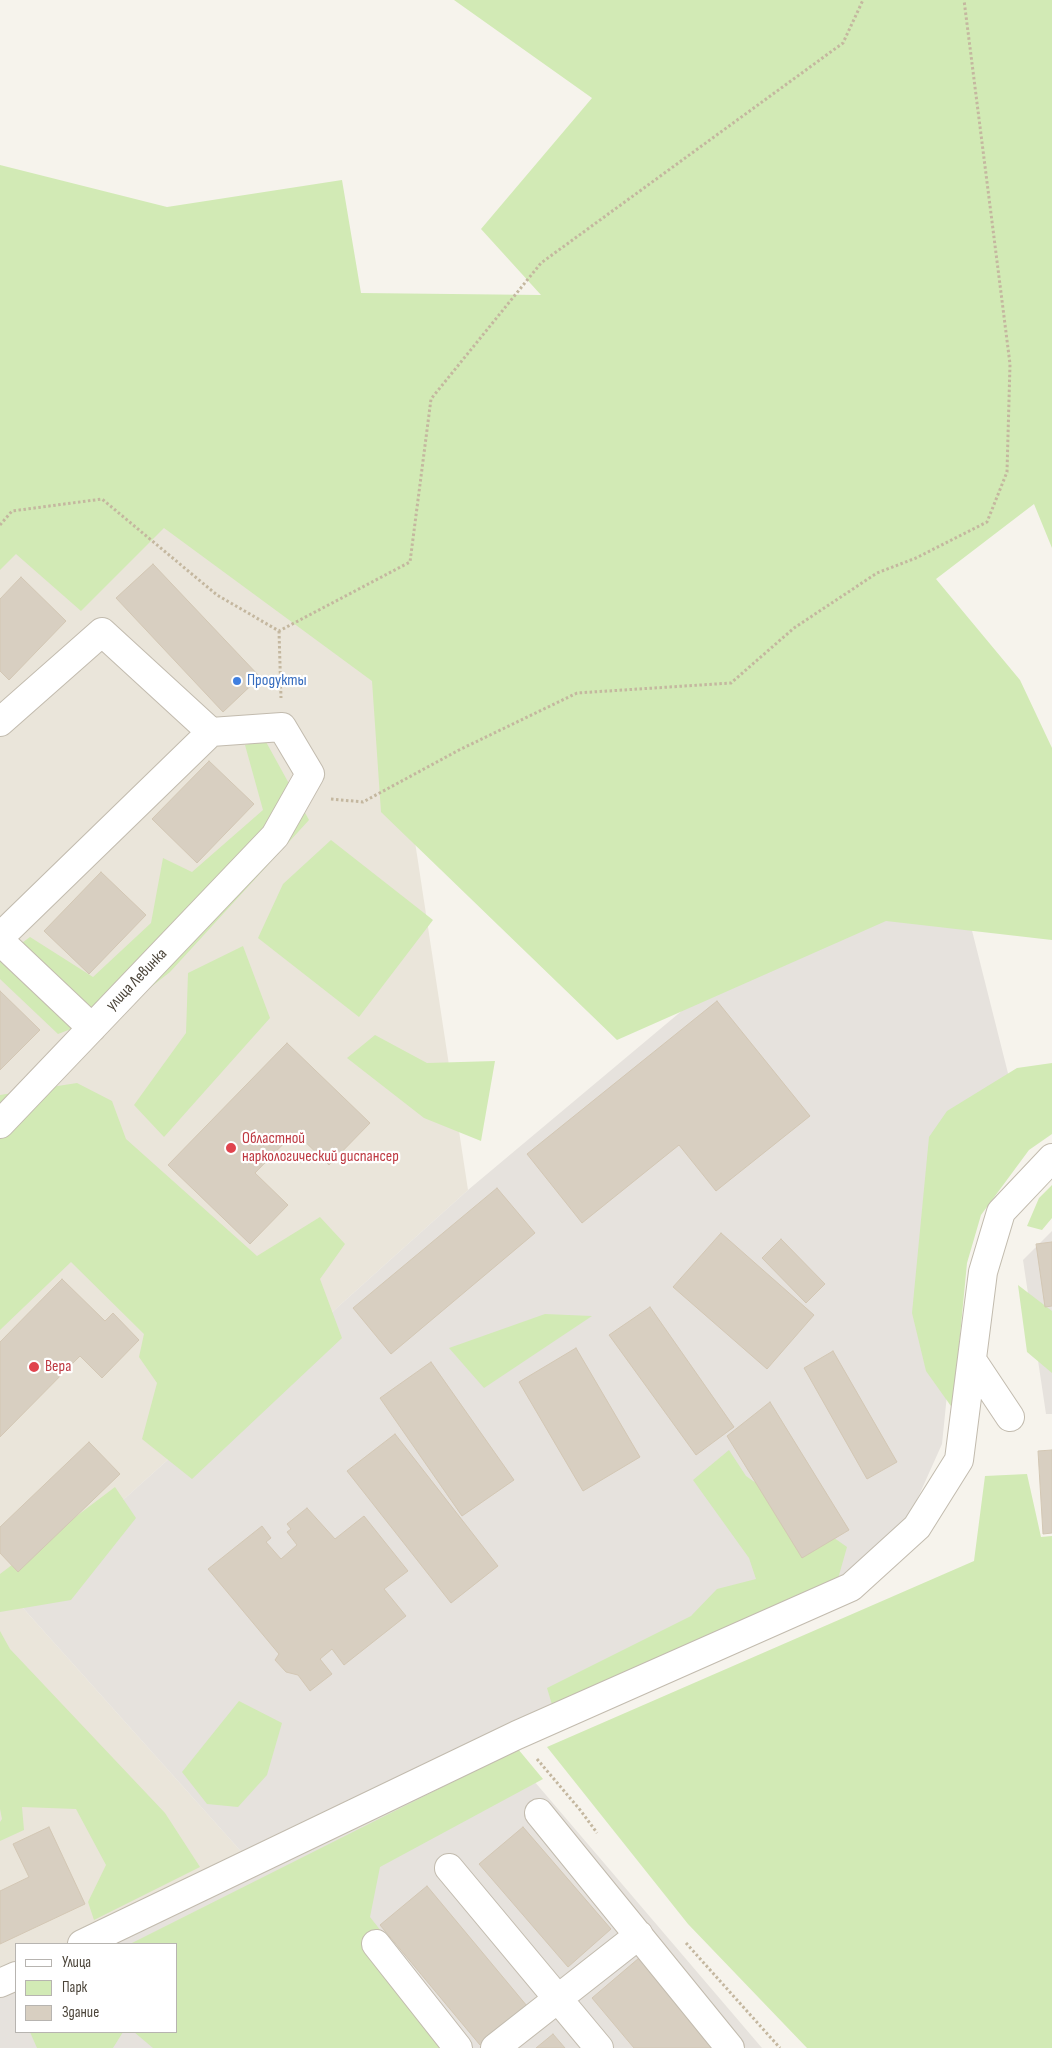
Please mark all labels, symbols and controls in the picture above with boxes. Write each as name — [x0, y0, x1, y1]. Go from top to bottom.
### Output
place label: Продукты — [247, 671, 307, 691]
marker: Продукты — [231, 675, 243, 687]
street label: улица Левинка — [103, 945, 171, 1015]
place label: Областной наркологический диспансер — [242, 1129, 399, 1167]
marker: Областной наркологический диспансер — [224, 1141, 238, 1155]
place label: Вера — [45, 1357, 71, 1377]
marker: Вера — [27, 1360, 41, 1374]
legend — [15, 1943, 178, 2033]
text: Улица — [62, 1953, 91, 1972]
text: Парк — [62, 1978, 87, 1997]
text: Здание — [62, 2003, 99, 2022]

